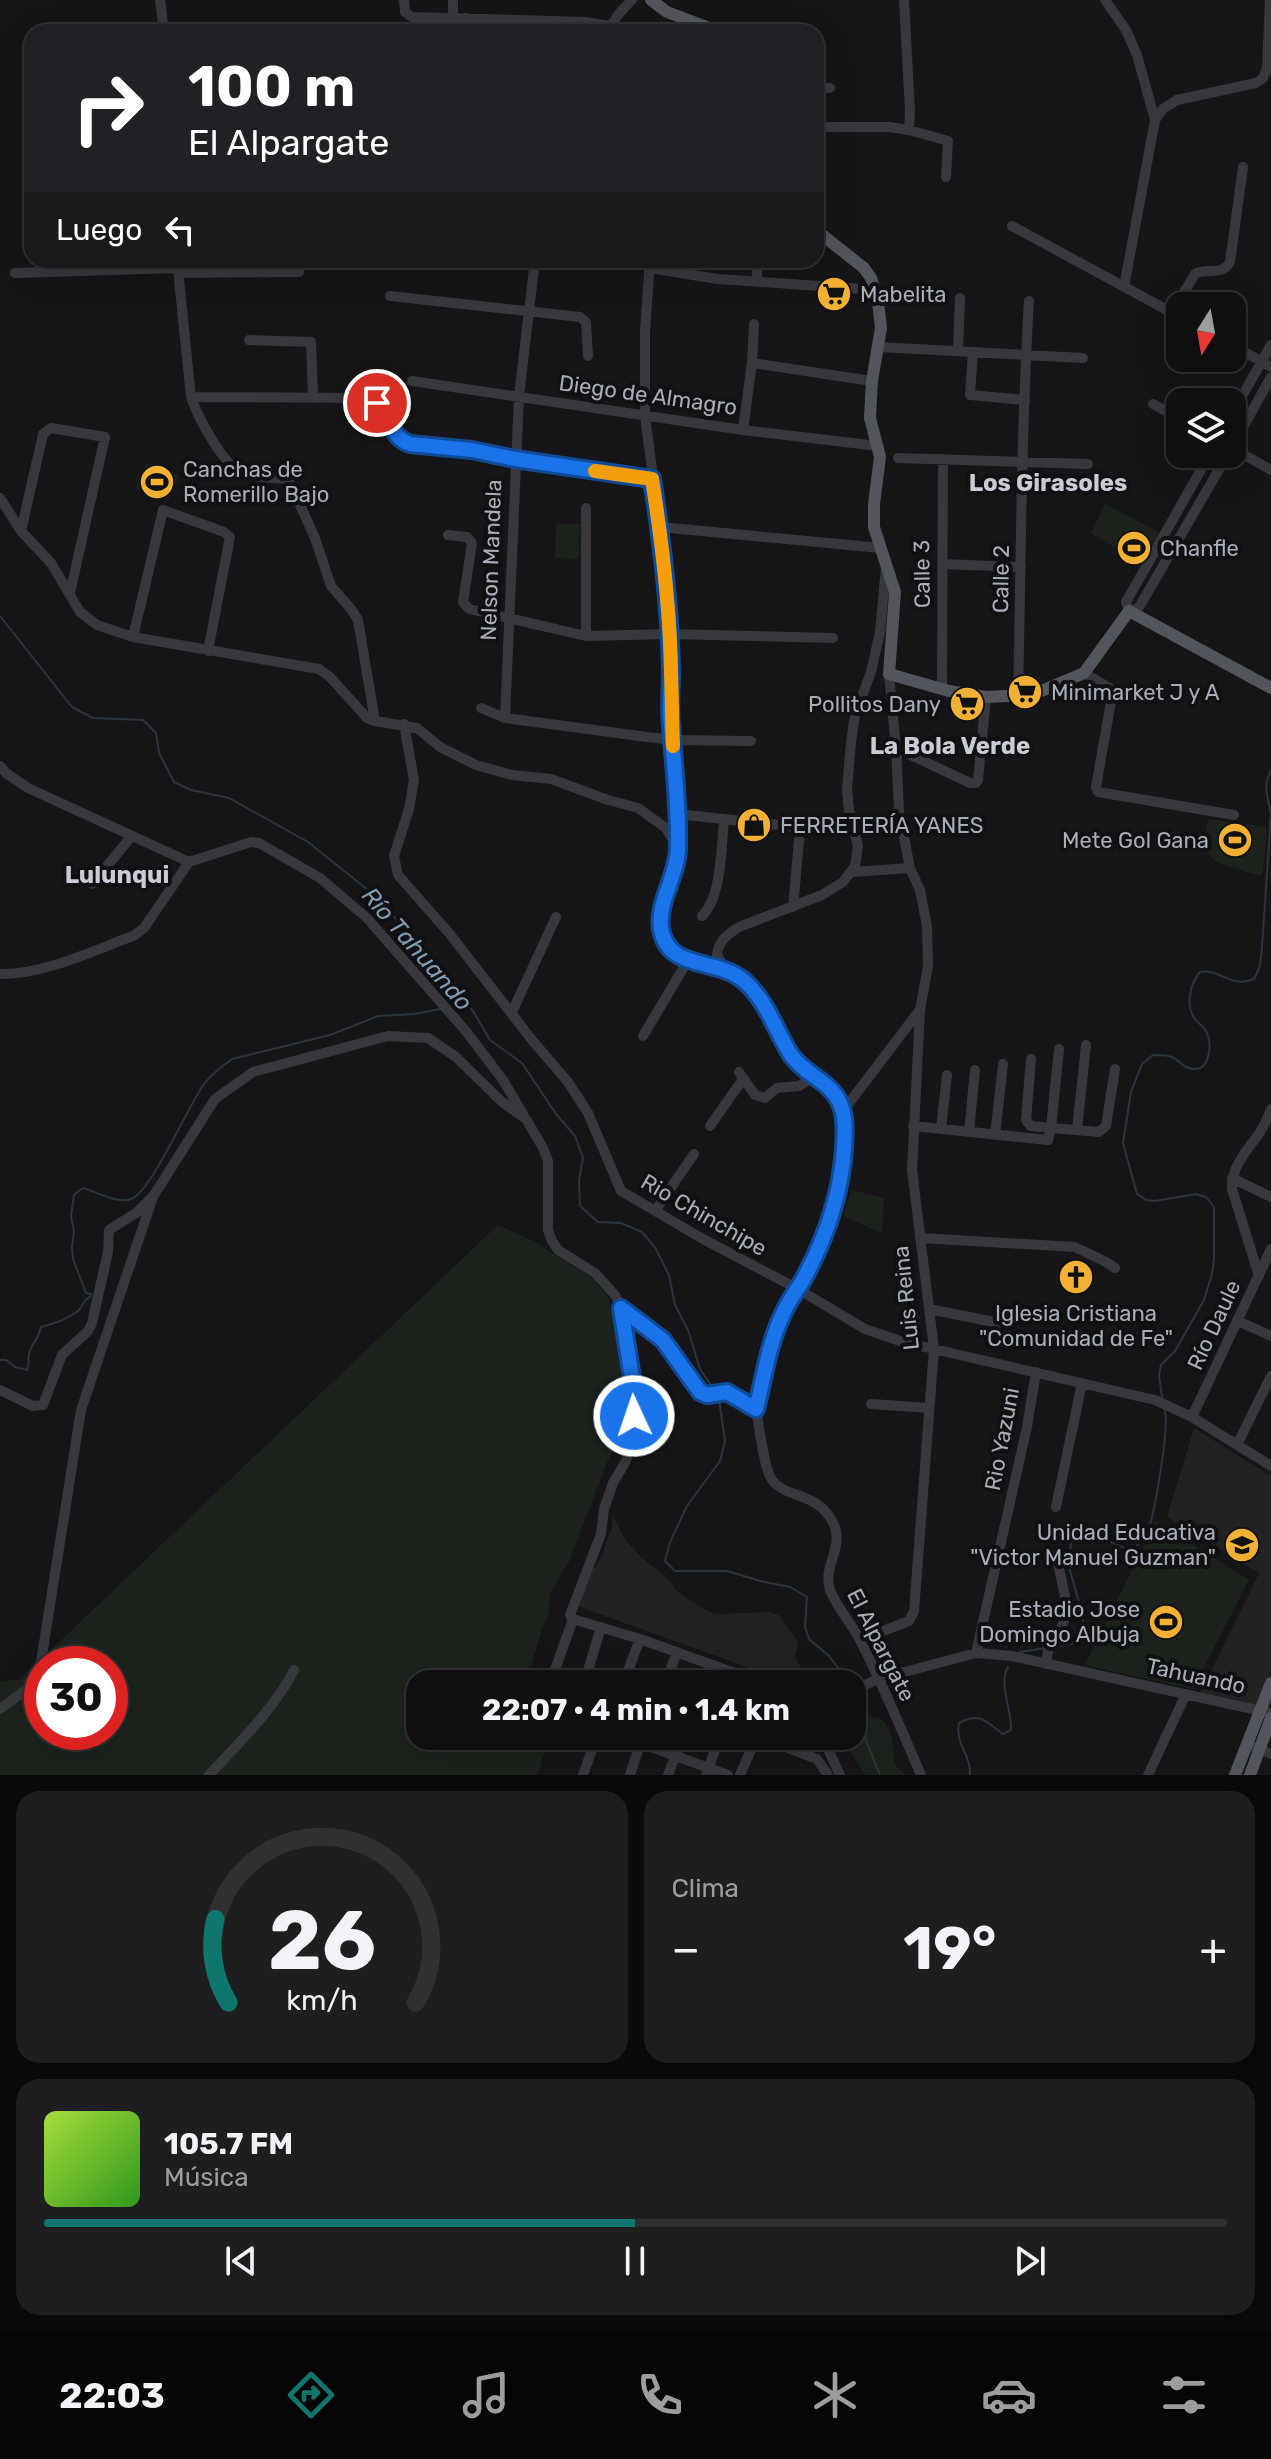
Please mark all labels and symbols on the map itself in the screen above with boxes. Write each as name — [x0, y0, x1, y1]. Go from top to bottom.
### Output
supermarket icon: Mabelita — [815, 275, 853, 313]
place label: Mabelita — [860, 281, 946, 308]
north arrow — [1166, 292, 1246, 372]
pin — [343, 369, 411, 437]
street label: Diego de Almagro — [557, 369, 739, 421]
place label: Canchas de Romerillo Bajo — [183, 456, 329, 508]
sports icon: Canchas de Romerillo Bajo — [138, 463, 176, 501]
district label: Los Girasoles — [969, 469, 1127, 497]
street label: Nelson Mandela — [475, 479, 507, 641]
sports icon: Chanfle — [1115, 529, 1153, 567]
place label: Chanfle — [1160, 535, 1239, 562]
street label: Calle 3 — [908, 540, 936, 608]
street label: Calle 2 — [987, 545, 1015, 613]
supermarket icon: Minimarket J y A — [1006, 673, 1044, 711]
place label: Minimarket J y A — [1051, 679, 1220, 706]
supermarket icon: Pollitos Dany — [948, 685, 986, 723]
place label: Pollitos Dany — [808, 691, 941, 718]
district label: La Bola Verde — [870, 732, 1030, 760]
shop icon: FERRETERÍA YANES — [735, 806, 773, 844]
place label: FERRETERÍA YANES — [780, 812, 983, 839]
sports icon: Mete Gol Gana — [1216, 821, 1254, 859]
place label: Mete Gol Gana — [1062, 827, 1209, 854]
district label: Lulunqui — [65, 861, 169, 889]
water label: Río Tahuando — [356, 882, 478, 1016]
street label: Rio Chinchipe — [636, 1168, 772, 1262]
street label: Luis Reina — [887, 1245, 925, 1351]
church icon: Iglesia Cristiana "Comunidad de Fe" — [1057, 1258, 1095, 1296]
street label: Río Daule — [1181, 1276, 1247, 1374]
place label: Iglesia Cristiana "Comunidad de Fe" — [979, 1300, 1173, 1352]
position arrow — [592, 1374, 676, 1458]
street label: Rio Yazuni — [979, 1385, 1025, 1493]
place label: Unidad Educativa "Victor Manuel Guzman" — [970, 1519, 1216, 1571]
school or university icon: Unidad Educativa "Victor Manuel Guzman" — [1223, 1526, 1261, 1564]
street label: El Alpargate — [841, 1584, 921, 1706]
place label: Estadio Jose Domingo Albuja — [979, 1596, 1140, 1648]
sports icon: Estadio Jose Domingo Albuja — [1147, 1603, 1185, 1641]
speed limit sign: 30 — [24, 1646, 128, 1750]
street label: Tahuando — [1144, 1652, 1248, 1700]

